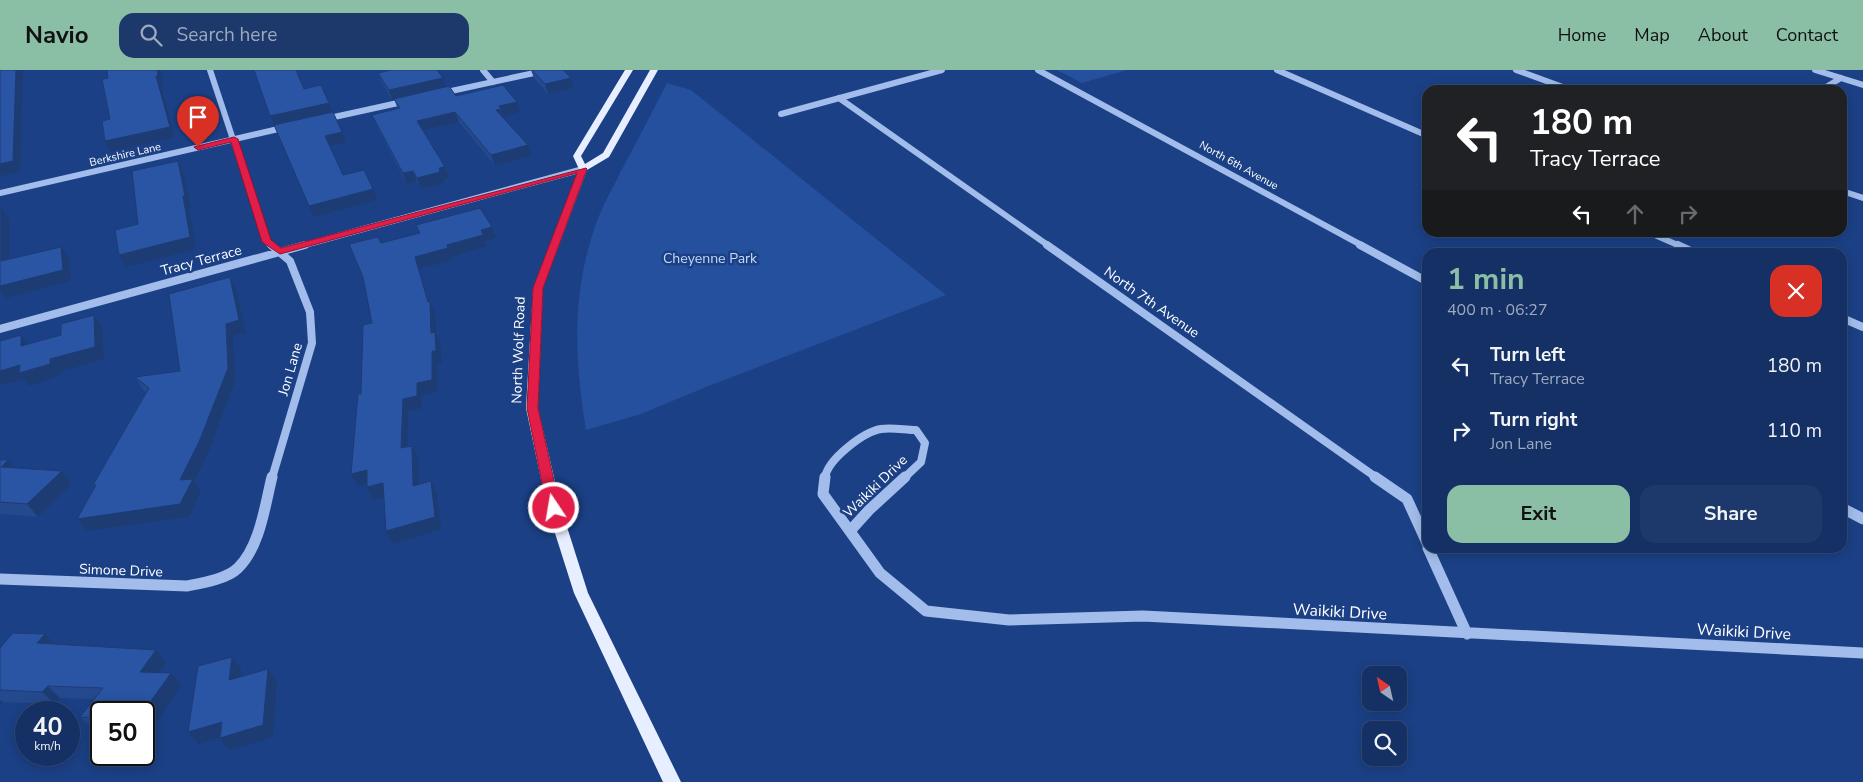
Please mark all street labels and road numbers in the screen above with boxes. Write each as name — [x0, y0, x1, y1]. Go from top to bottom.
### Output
street label: North 6th Avenue — [1196, 137, 1281, 193]
street label: Berkshire Lane — [88, 139, 163, 170]
street label: Tracy Terrace — [159, 241, 244, 280]
street label: North 7th Avenue — [1100, 262, 1203, 342]
street label: North Wolf Road — [507, 296, 530, 404]
street label: Jon Lane — [274, 340, 307, 399]
street label: Waikiki Drive — [839, 451, 912, 522]
street label: Simone Drive — [79, 560, 163, 581]
street label: Waikiki Drive — [1292, 599, 1388, 625]
street label: Waikiki Drive — [1696, 619, 1792, 645]

